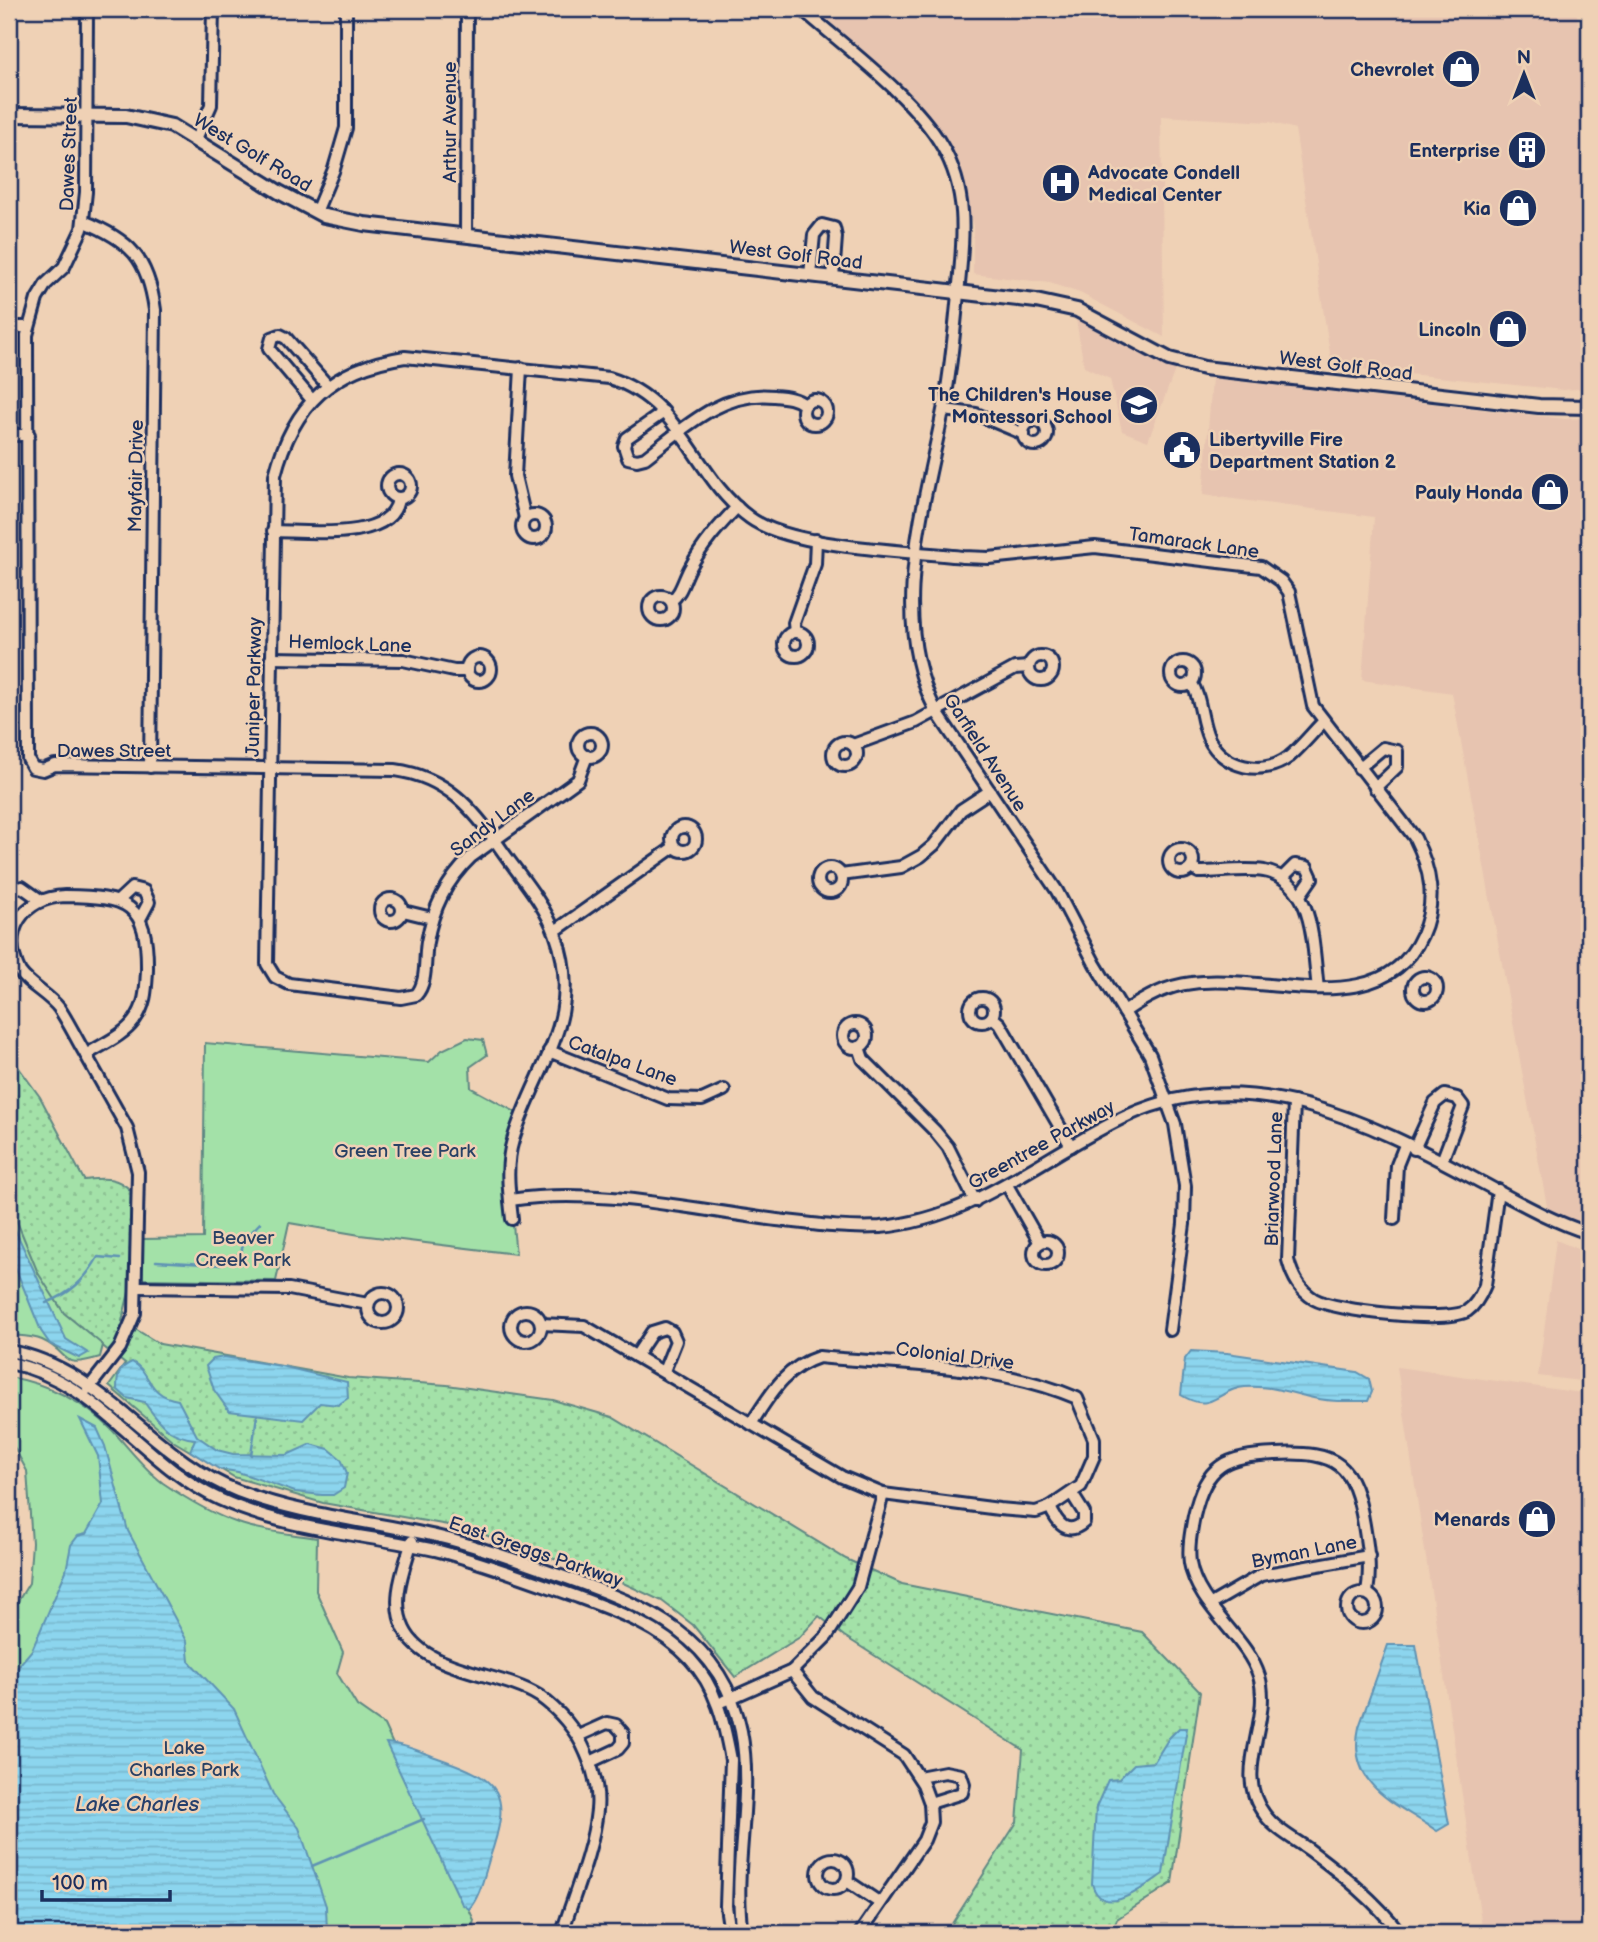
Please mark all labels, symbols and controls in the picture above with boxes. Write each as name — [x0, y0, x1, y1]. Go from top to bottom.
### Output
north arrow — [1490, 38, 1560, 108]
text: N — [1517, 47, 1531, 70]
shop icon: Chevrolet — [1440, 48, 1482, 90]
place label: Chevrolet — [1350, 59, 1435, 82]
street label: Arthur Avenue — [439, 61, 462, 183]
street label: Dawes Street — [56, 96, 83, 212]
street label: West Golf Road — [189, 109, 316, 198]
building icon: Enterprise — [1506, 129, 1548, 171]
place label: Enterprise — [1409, 140, 1500, 163]
hospital icon: Advocate Condell Medical Center — [1040, 162, 1082, 204]
place label: Advocate Condell Medical Center — [1087, 162, 1240, 207]
shop icon: Kia — [1497, 187, 1539, 229]
place label: Kia — [1463, 198, 1491, 221]
street label: West Golf Road — [728, 236, 864, 275]
shop icon: Lincoln — [1487, 308, 1529, 350]
place label: Lincoln — [1418, 319, 1481, 342]
street label: West Golf Road — [1278, 347, 1414, 386]
place label: The Children's House Montessori School — [928, 384, 1112, 429]
school or university icon: The Children's House Montessori School — [1118, 384, 1160, 426]
street label: Mayfair Drive — [124, 419, 149, 533]
public building icon: Libertyville Fire Department Station 2 — [1161, 429, 1203, 471]
place label: Libertyville Fire Department Station 2 — [1209, 429, 1396, 474]
shop icon: Pauly Honda — [1529, 471, 1571, 513]
place label: Pauly Honda — [1415, 482, 1523, 505]
street label: Tamarack Lane — [1127, 523, 1261, 564]
street label: Juniper Parkway — [242, 616, 267, 757]
street label: Hemlock Lane — [288, 631, 412, 658]
street label: Garfield Avenue — [938, 689, 1031, 816]
street label: Dawes Street — [57, 740, 171, 763]
street label: Sandy Lane — [446, 784, 540, 862]
street label: Catalpa Lane — [565, 1031, 680, 1092]
street label: Greentree Parkway — [964, 1095, 1119, 1195]
street label: Briarwood Lane — [1261, 1111, 1288, 1247]
park label: Green Tree Park — [334, 1140, 476, 1163]
park label: Beaver Creek Park — [195, 1227, 291, 1272]
street label: Colonial Drive — [894, 1338, 1015, 1375]
shop icon: Menards — [1516, 1498, 1558, 1540]
place label: Menards — [1434, 1509, 1510, 1532]
street label: East Greggs Parkway — [446, 1512, 626, 1593]
street label: Byman Lane — [1250, 1531, 1359, 1574]
park label: Lake Charles Park — [129, 1737, 240, 1782]
water label: Lake Charles — [75, 1792, 200, 1817]
scale bar — [42, 1858, 170, 1902]
text: 100 m — [52, 1871, 108, 1896]

